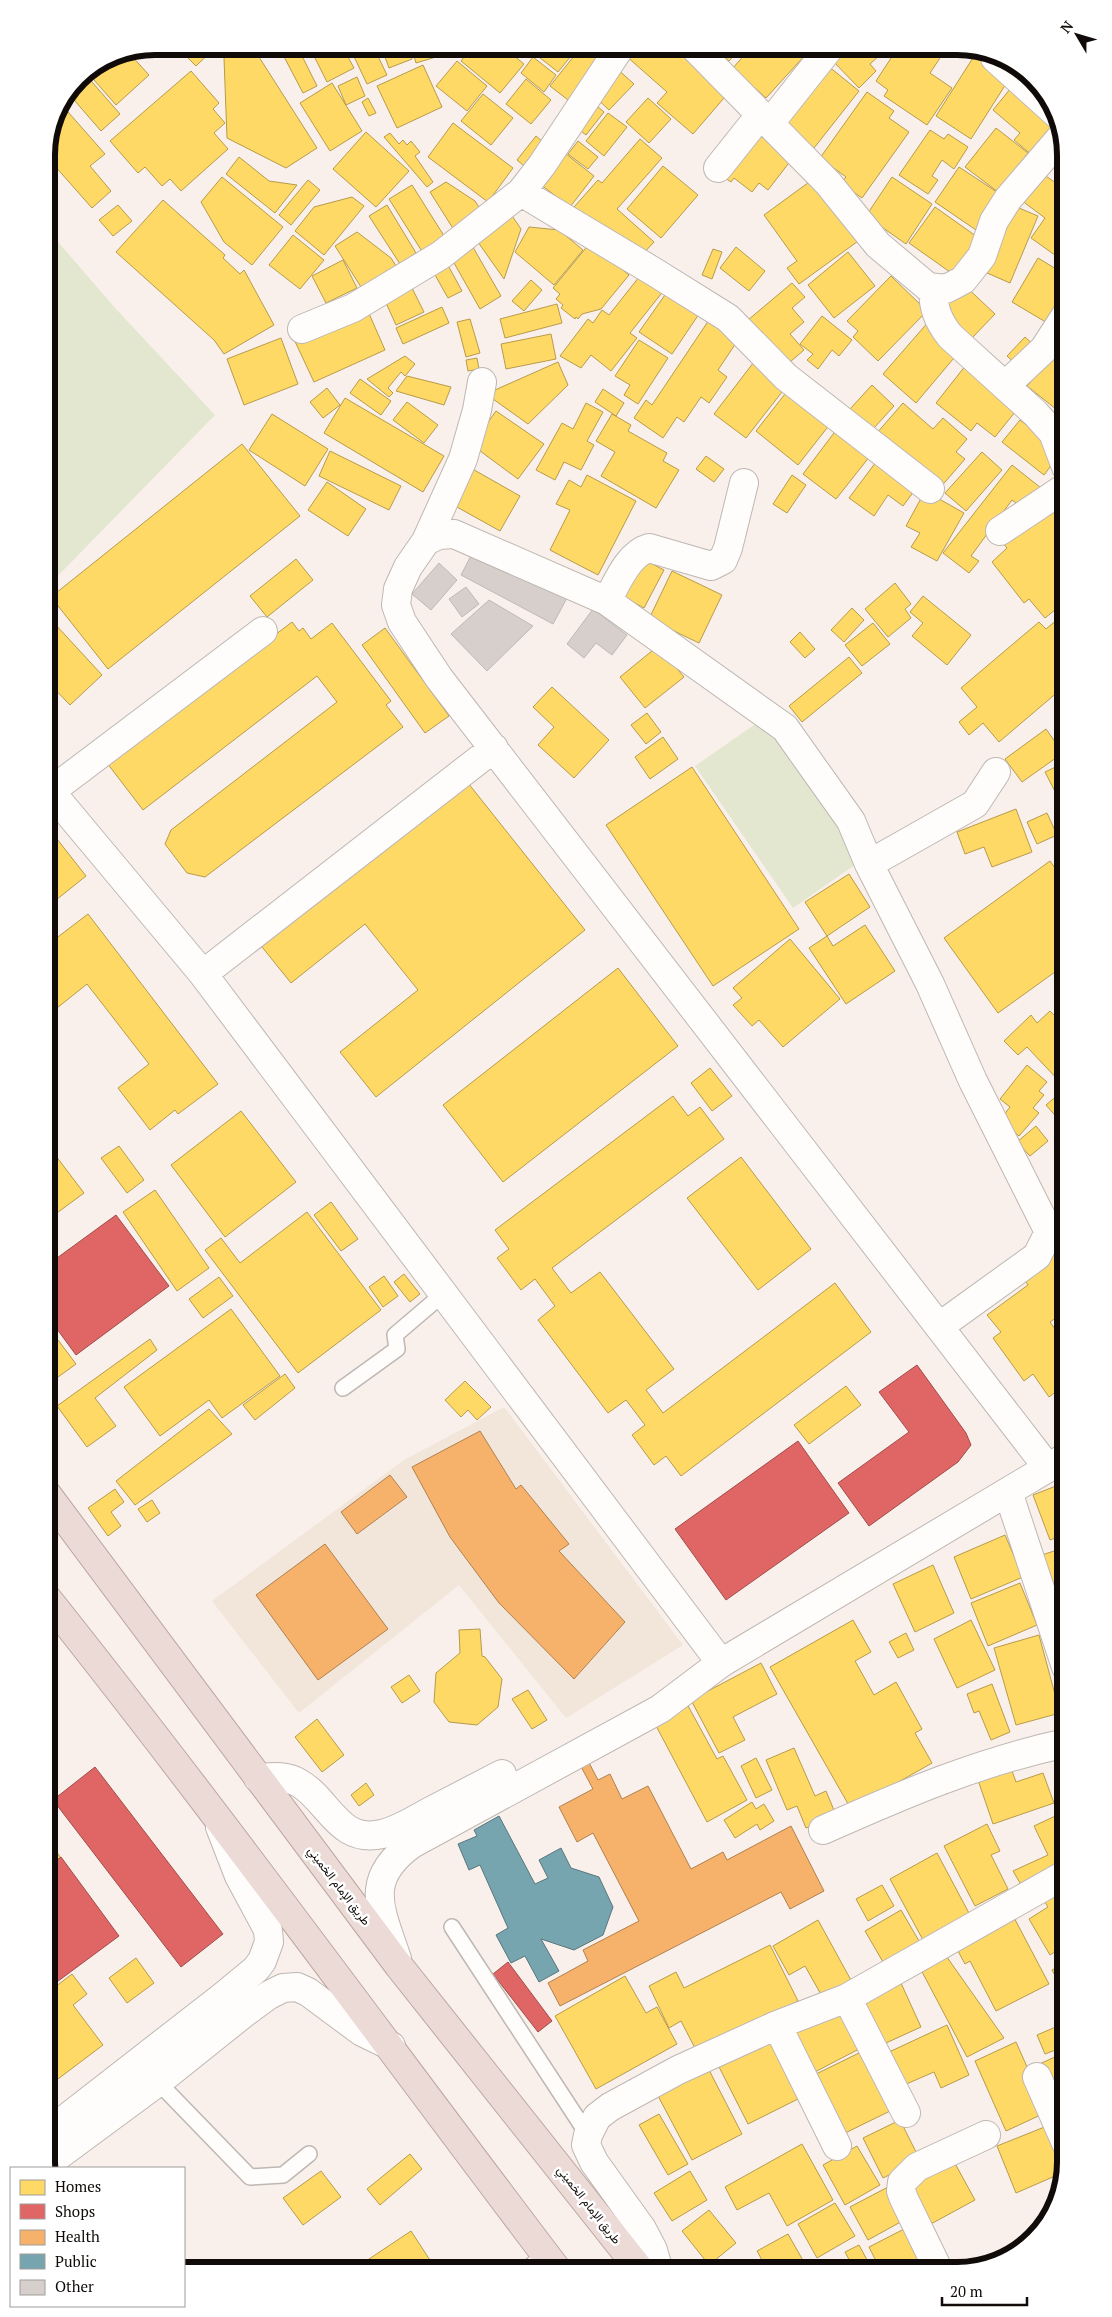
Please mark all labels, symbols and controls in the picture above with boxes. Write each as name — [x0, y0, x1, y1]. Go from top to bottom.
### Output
north arrow — [1052, 10, 1102, 60]
text: N — [1056, 16, 1077, 37]
street label: طريق الإمام الخميني — [302, 1843, 374, 1930]
street label: طريق الإمام الخميني — [552, 2163, 625, 2249]
legend — [10, 2167, 185, 2307]
text: Homes — [55, 2176, 101, 2196]
text: Shops — [55, 2201, 95, 2221]
text: Health — [55, 2226, 100, 2246]
text: Public — [55, 2251, 97, 2271]
scale bar — [942, 2274, 1027, 2306]
text: Other — [55, 2276, 94, 2296]
text: 20 m — [950, 2281, 983, 2301]

